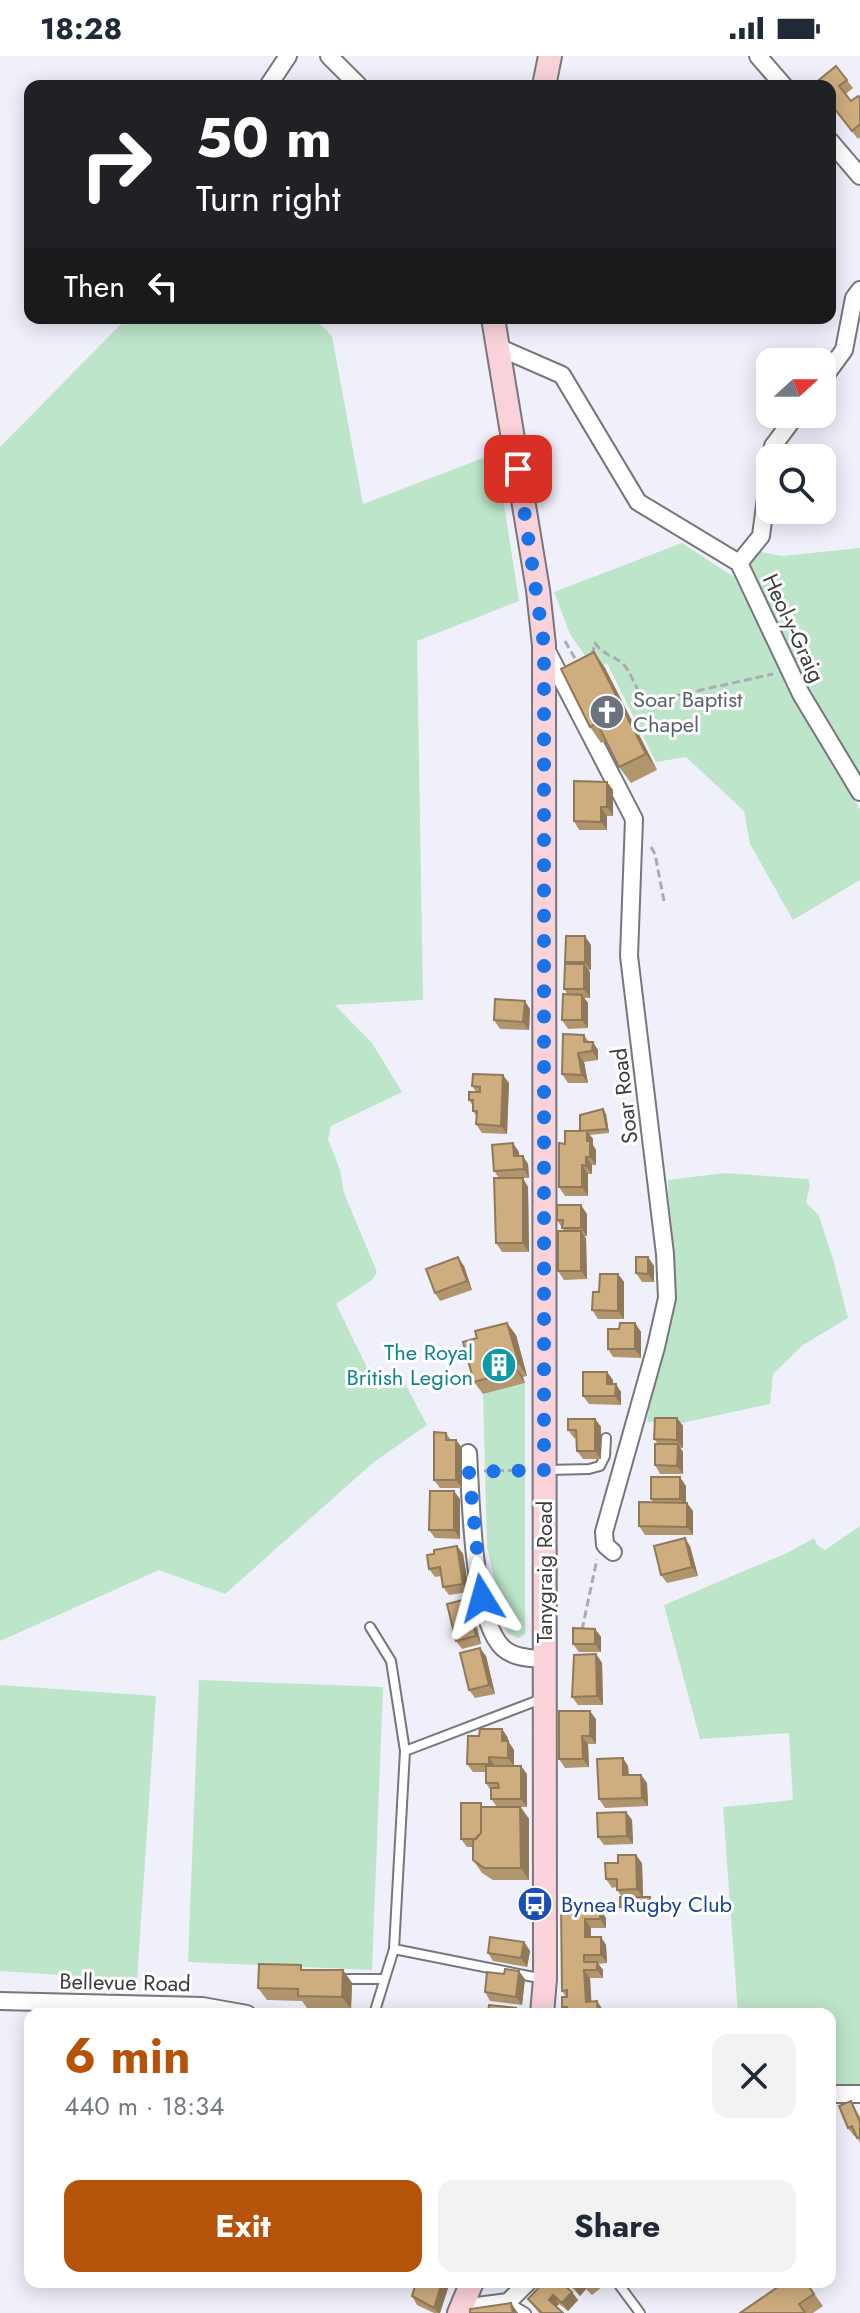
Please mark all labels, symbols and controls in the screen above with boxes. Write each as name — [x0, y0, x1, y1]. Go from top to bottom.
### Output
text: 18:28 — [40, 7, 122, 50]
text: 50 m — [196, 97, 332, 178]
icon: right — [64, 112, 168, 216]
text: Turn right — [196, 172, 341, 224]
icon: left — [141, 264, 185, 308]
text: Then — [64, 265, 125, 308]
north arrow — [756, 348, 836, 428]
map controls — [756, 348, 836, 524]
pin — [484, 435, 552, 503]
button: search — [756, 444, 836, 524]
icon: arrive — [496, 447, 540, 491]
street label: Heol-y-Graig — [755, 568, 833, 688]
place label: Soar Baptist Chapel — [633, 683, 743, 740]
church icon: Soar Baptist Chapel — [588, 693, 626, 731]
street label: Soar Road — [602, 1046, 646, 1146]
place label: The Royal British Legion — [346, 1336, 473, 1393]
building icon: The Royal British Legion — [480, 1346, 518, 1384]
street label: Tanygraig Road — [528, 1501, 560, 1643]
position arrow — [440, 1556, 524, 1640]
bus stop icon: Bynea Rugby Club — [516, 1885, 554, 1923]
place label: Bynea Rugby Club — [561, 1888, 732, 1920]
street label: Bellevue Road — [59, 1965, 191, 1999]
text: 6 min — [64, 2022, 191, 2091]
button: close — [712, 2034, 796, 2118]
text: 440 m · 18:34 — [64, 2087, 224, 2125]
button: Exit — [64, 2180, 422, 2272]
button: Share — [438, 2180, 796, 2272]

